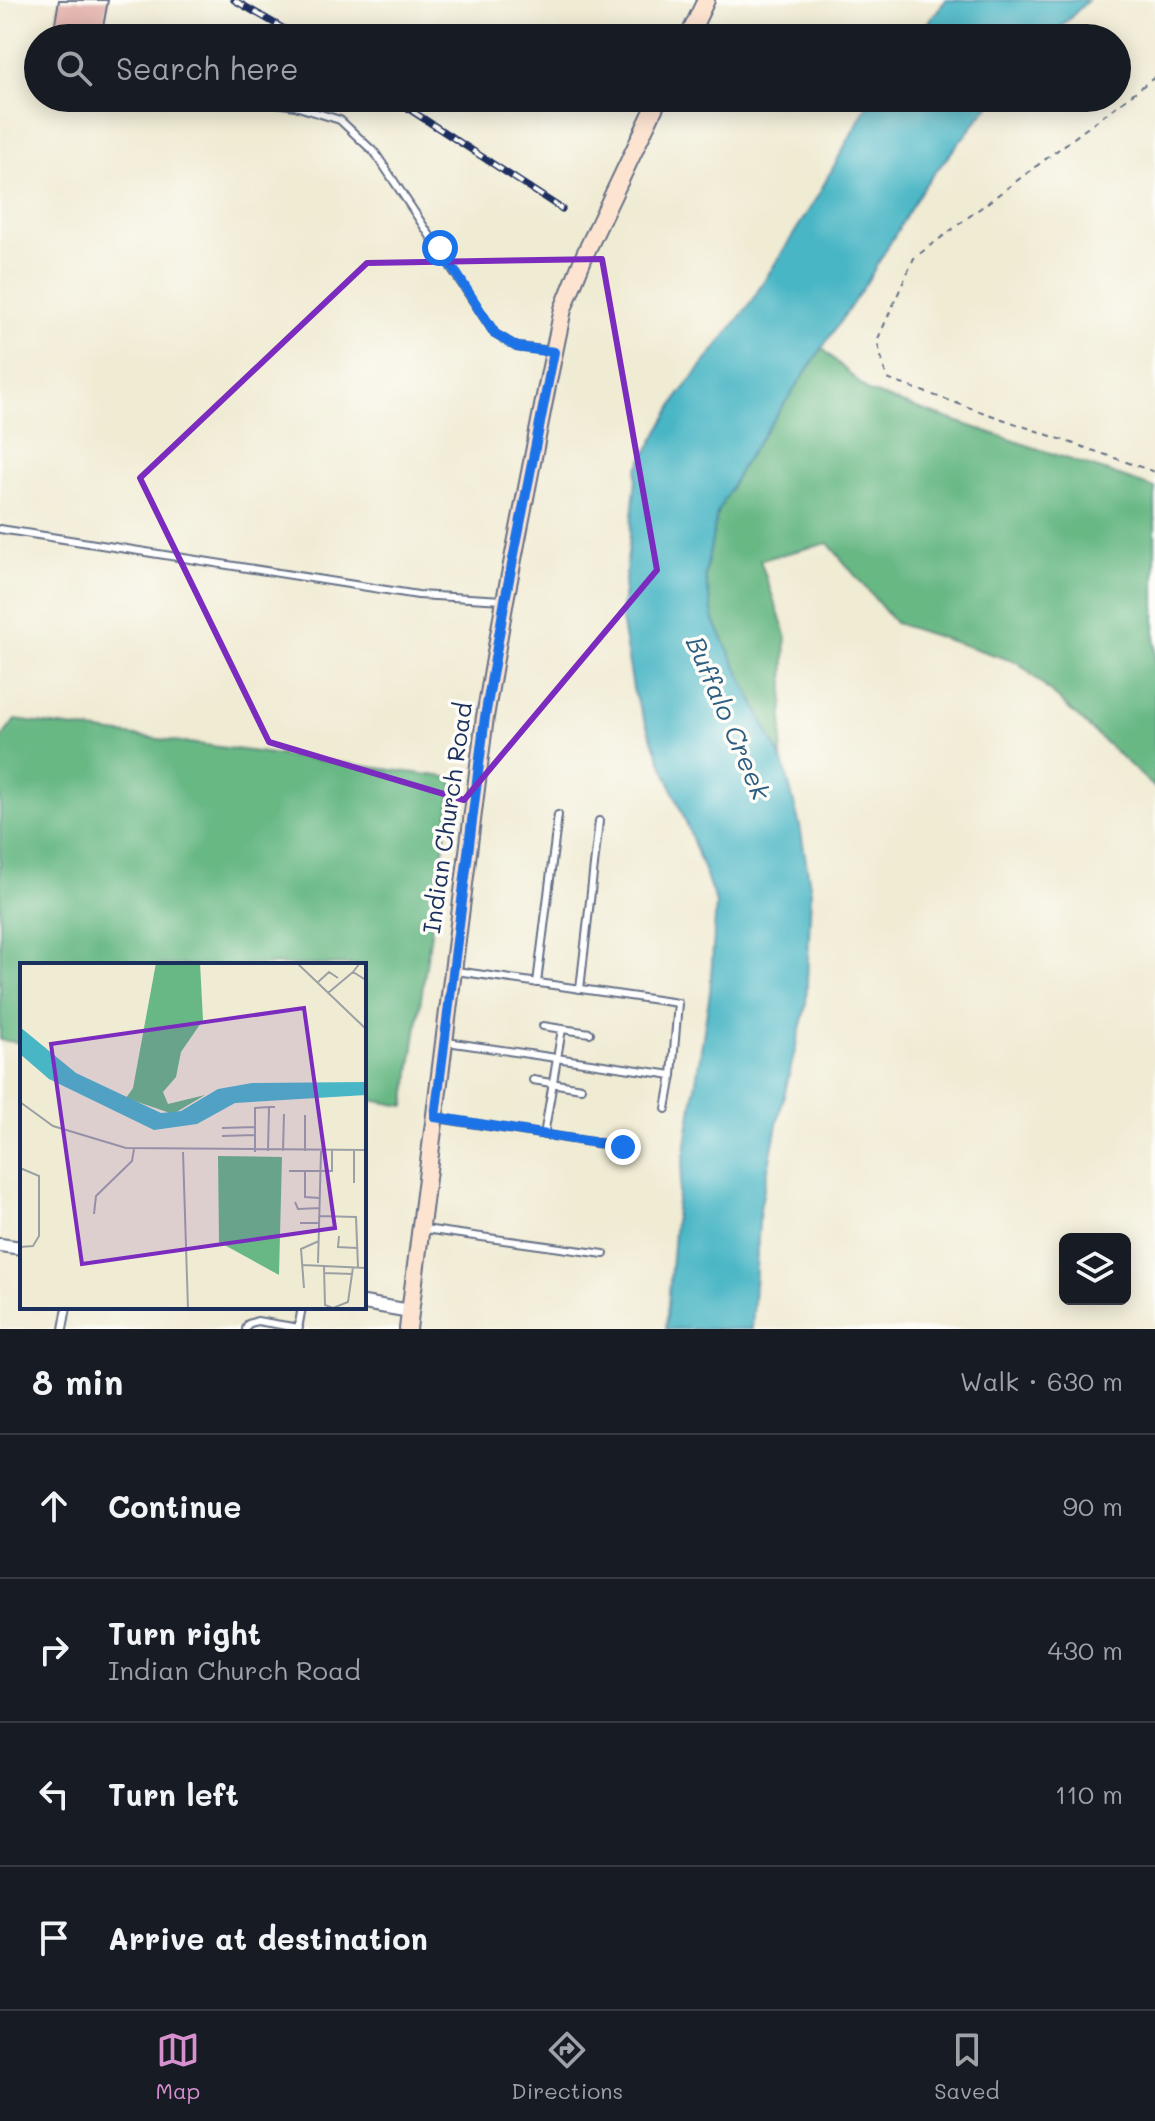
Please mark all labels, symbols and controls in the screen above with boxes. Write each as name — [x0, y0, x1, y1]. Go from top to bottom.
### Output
search box — [24, 24, 1131, 112]
icon: search — [52, 46, 96, 90]
text: Search here — [116, 48, 299, 88]
route start — [422, 230, 458, 266]
water label: Buffalo Creek — [679, 631, 779, 806]
street label: Indian Church Road — [415, 700, 478, 935]
inset map — [20, 963, 366, 1309]
route end — [605, 1129, 641, 1165]
map controls — [1059, 1233, 1131, 1305]
button: layers — [1059, 1233, 1131, 1305]
text: 8 min — [32, 1359, 123, 1404]
text: Walk · 630 m — [960, 1364, 1123, 1398]
icon: ahead — [32, 1484, 76, 1528]
text: Continue — [108, 1486, 241, 1526]
text: 90 m — [1063, 1489, 1123, 1523]
text: Turn right — [108, 1613, 261, 1653]
icon: right — [32, 1628, 76, 1672]
text: 430 m — [1047, 1633, 1123, 1667]
text: Indian Church Road — [108, 1653, 361, 1687]
icon: left — [32, 1772, 76, 1816]
text: Turn left — [108, 1774, 239, 1814]
text: 110 m — [1055, 1777, 1123, 1811]
icon: arrive — [32, 1916, 76, 1960]
text: Arrive at destination — [108, 1918, 428, 1958]
tab: Map — [156, 2028, 200, 2105]
tab: Directions — [511, 2028, 623, 2105]
tab: Saved — [934, 2028, 999, 2105]

